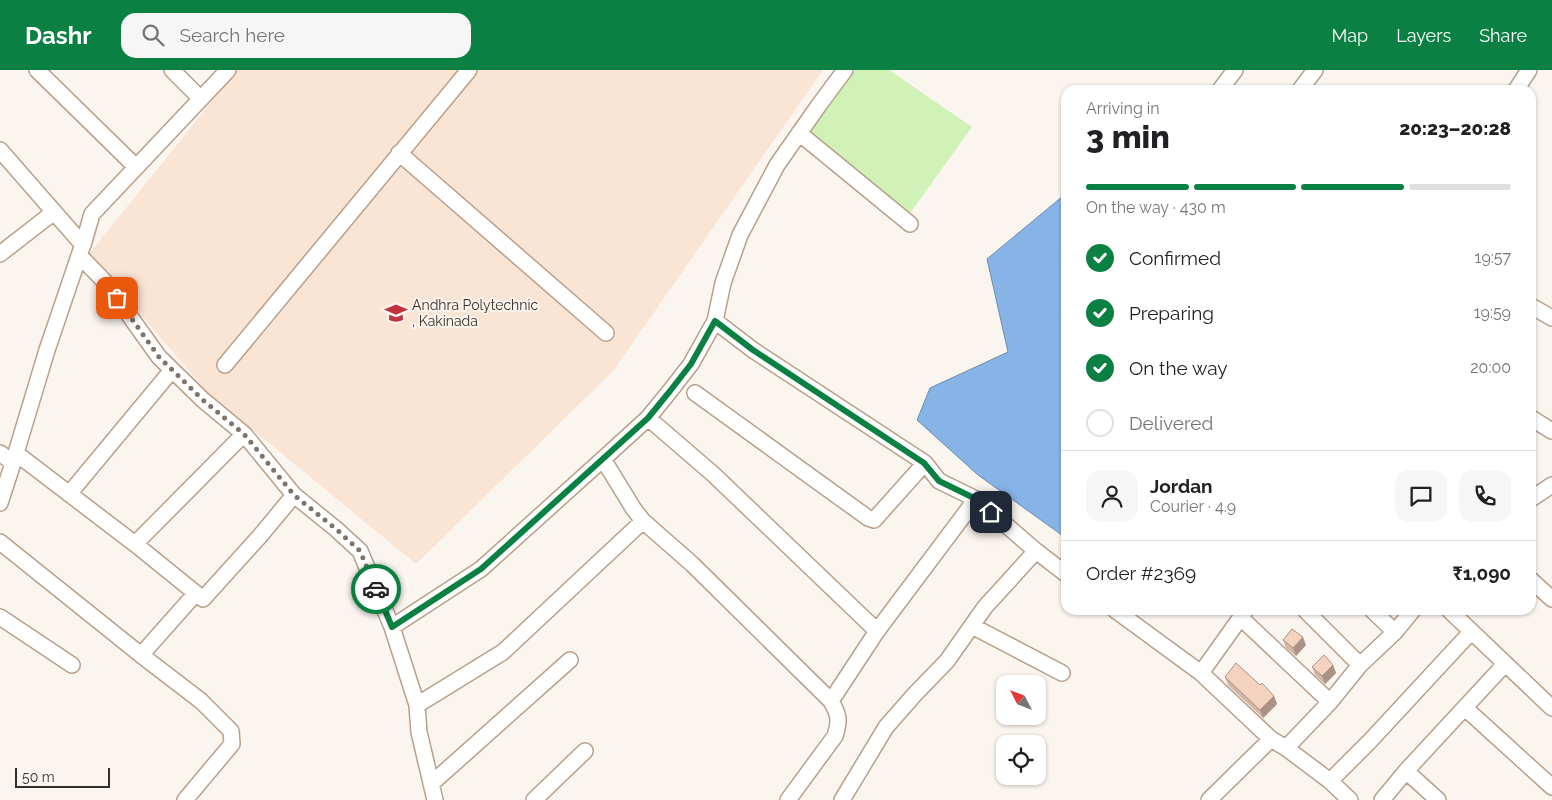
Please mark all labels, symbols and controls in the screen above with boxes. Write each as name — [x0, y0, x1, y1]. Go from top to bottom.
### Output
search box — [121, 13, 471, 58]
text: Dashr — [25, 21, 91, 50]
icon: search — [139, 21, 167, 49]
text: Search here — [179, 24, 285, 46]
text: Map — [1332, 25, 1368, 46]
text: Layers — [1396, 25, 1451, 46]
text: Share — [1479, 25, 1527, 46]
text: Arriving in — [1086, 99, 1160, 118]
text: 20:23–20:28 — [1399, 117, 1511, 139]
text: 3 min — [1086, 118, 1170, 155]
text: On the way · 430 m — [1086, 198, 1226, 217]
icon: check — [1086, 244, 1114, 272]
text: Confirmed — [1129, 247, 1221, 269]
text: 19:57 — [1475, 248, 1511, 267]
pin — [96, 277, 138, 319]
icon: bag — [103, 284, 131, 312]
place label: Andhra Polytechnic , Kakinada — [412, 297, 538, 329]
icon: check — [1086, 299, 1114, 327]
school or university icon: Andhra Polytechnic , Kakinada — [383, 300, 409, 326]
text: Preparing — [1129, 302, 1214, 324]
text: 19:59 — [1474, 303, 1511, 322]
icon: check — [1086, 354, 1114, 382]
text: On the way — [1129, 357, 1228, 379]
text: 20:00 — [1470, 358, 1511, 377]
text: Delivered — [1129, 412, 1213, 434]
button: person — [1086, 470, 1138, 522]
button: chat — [1395, 470, 1447, 522]
button: phone — [1459, 470, 1511, 522]
text: Jordan — [1150, 475, 1213, 497]
pin — [970, 491, 1012, 533]
text: Courier · 4.9 — [1150, 497, 1236, 516]
icon: home — [977, 498, 1005, 526]
text: Order #2369 — [1086, 562, 1196, 584]
text: ₹1,090 — [1453, 562, 1511, 584]
courier — [351, 564, 401, 614]
icon: car — [362, 575, 390, 603]
north arrow — [996, 675, 1046, 725]
map controls — [996, 675, 1046, 785]
button: locate — [996, 735, 1046, 785]
scale bar — [15, 765, 110, 788]
text: 50 m — [22, 769, 55, 785]

